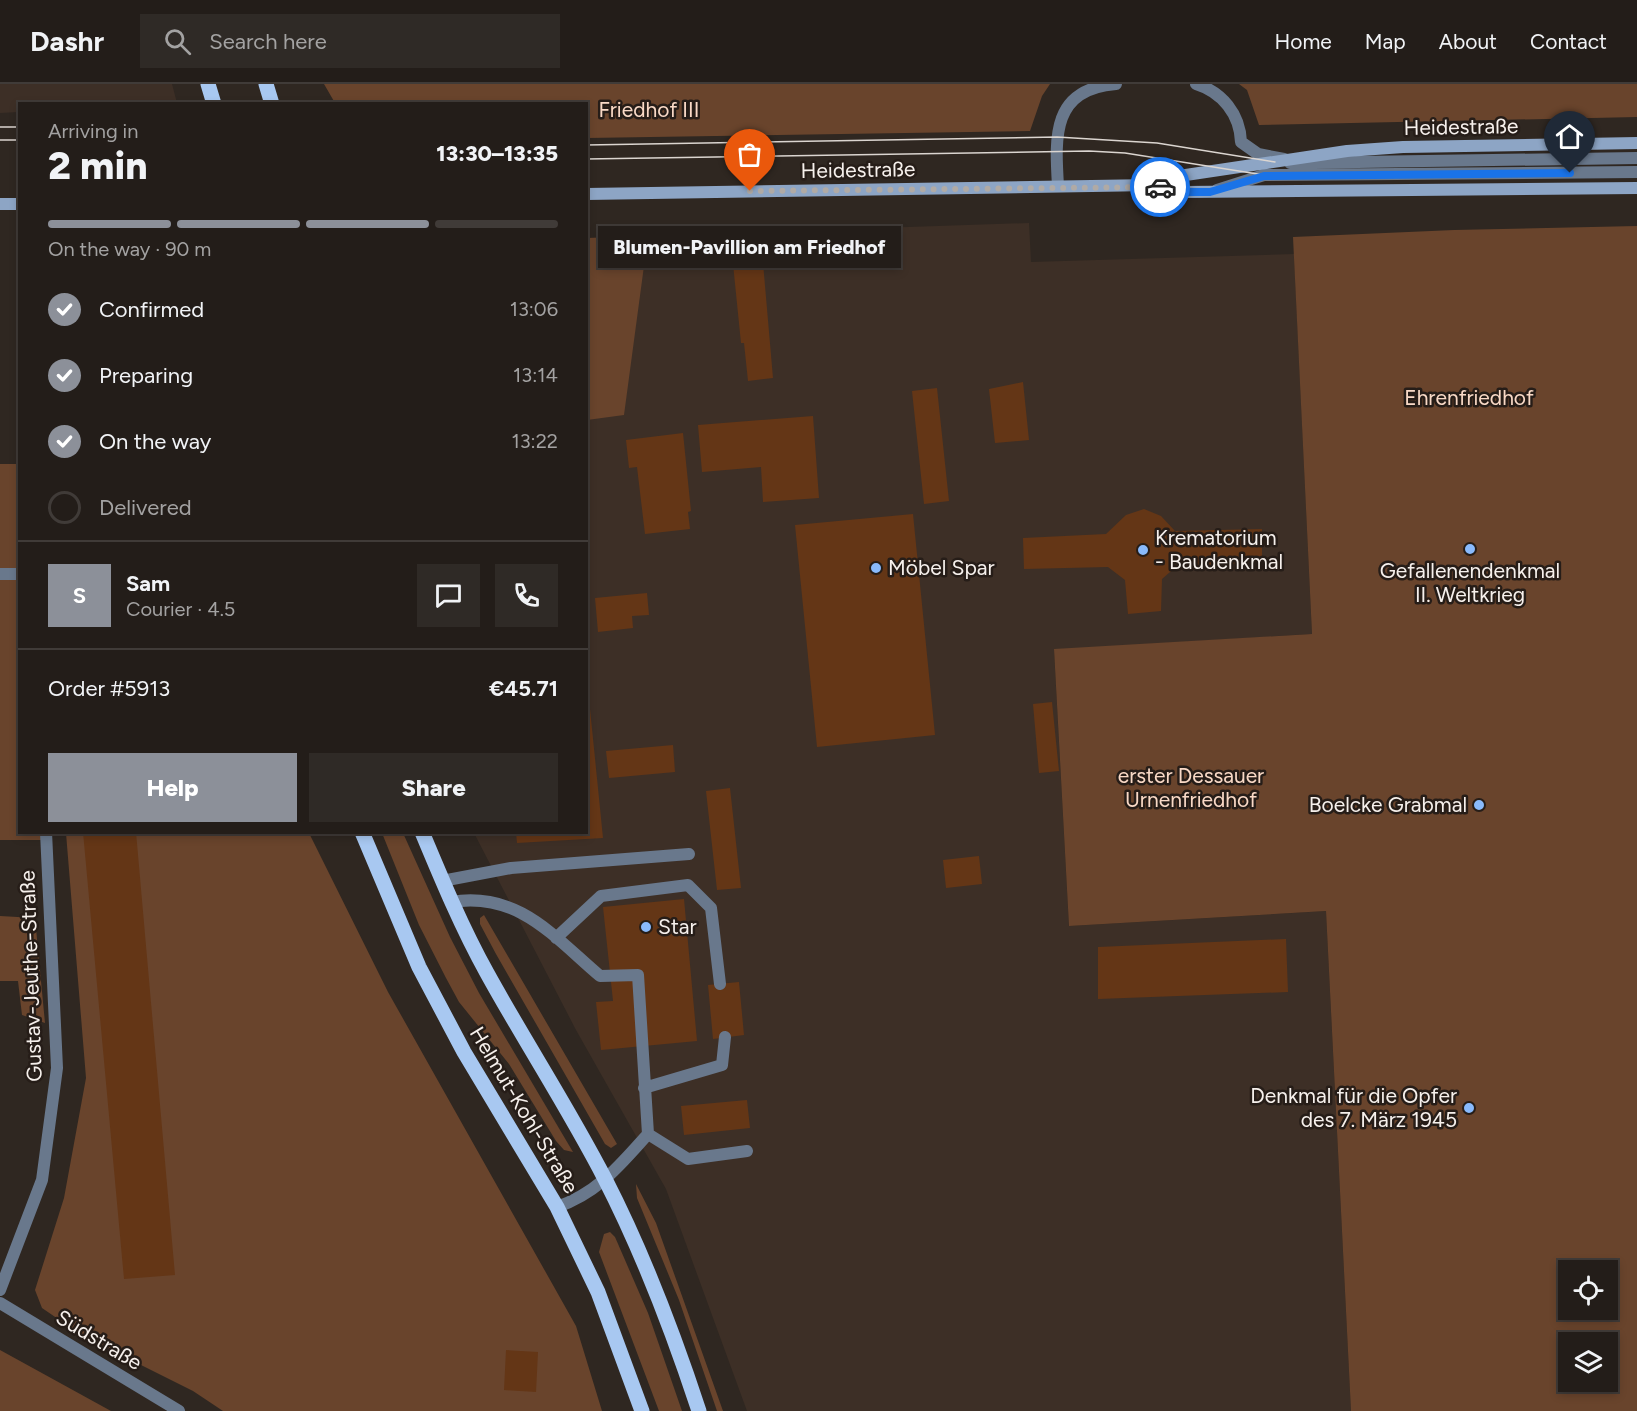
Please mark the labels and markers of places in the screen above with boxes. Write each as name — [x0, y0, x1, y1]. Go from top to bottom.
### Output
pin — [1544, 111, 1595, 173]
pin — [724, 129, 775, 191]
callout: Blumen-Pavillion am Friedhof — [598, 227, 902, 269]
place label: Krematorium - Baudenkmal — [1155, 525, 1283, 574]
marker: Gefallenendenkmal II. Weltkrieg — [1463, 542, 1477, 556]
marker: Krematorium - Baudenkmal — [1136, 543, 1150, 557]
place label: Möbel Spar — [888, 555, 995, 580]
place label: Gefallenendenkmal II. Weltkrieg — [1380, 558, 1560, 607]
marker: Möbel Spar — [869, 561, 883, 575]
place label: Boelcke Grabmal — [1309, 792, 1467, 817]
marker: Boelcke Grabmal — [1472, 798, 1486, 812]
place label: Star — [658, 914, 697, 939]
marker: Star — [639, 920, 653, 934]
place label: Denkmal für die Opfer des 7. März 1945 — [1250, 1083, 1457, 1132]
marker: Denkmal für die Opfer des 7. März 1945 — [1462, 1101, 1476, 1115]

